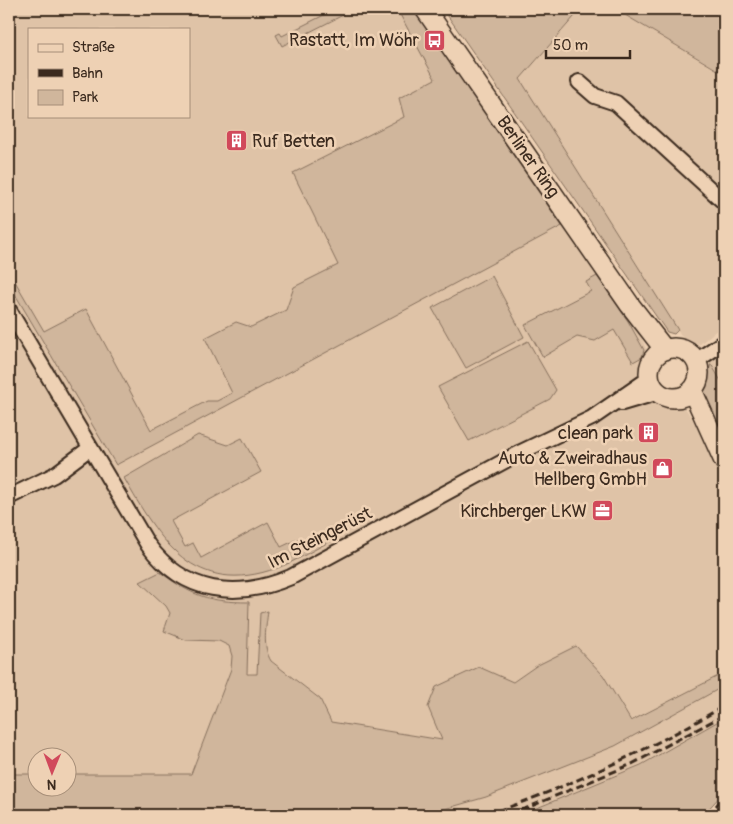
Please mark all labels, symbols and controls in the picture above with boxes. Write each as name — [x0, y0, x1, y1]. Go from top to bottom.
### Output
legend — [28, 28, 190, 118]
bus stop icon: Rastatt, Im Wöhr — [423, 28, 447, 52]
scale bar — [546, 28, 629, 60]
place label: Rastatt, Im Wöhr — [289, 29, 420, 52]
text: 50 m — [553, 36, 588, 55]
text: Straße — [72, 38, 115, 57]
text: Bahn — [72, 64, 103, 83]
text: Park — [72, 88, 99, 107]
street label: Berliner Ring — [491, 112, 565, 202]
building icon: Ruf Betten — [224, 129, 248, 153]
place label: Ruf Betten — [252, 130, 335, 153]
building icon: clean park — [637, 421, 661, 445]
place label: clean park — [558, 422, 633, 445]
place label: Auto & Zweiradhaus Hellberg GmbH — [498, 447, 647, 491]
shop icon: Auto & Zweiradhaus Hellberg GmbH — [651, 456, 675, 480]
office icon: Kirchberger LKW — [591, 499, 615, 523]
place label: Kirchberger LKW — [460, 500, 587, 523]
street label: Im Steingerüst — [264, 502, 377, 574]
north arrow — [28, 746, 78, 796]
text: N — [47, 776, 57, 793]

